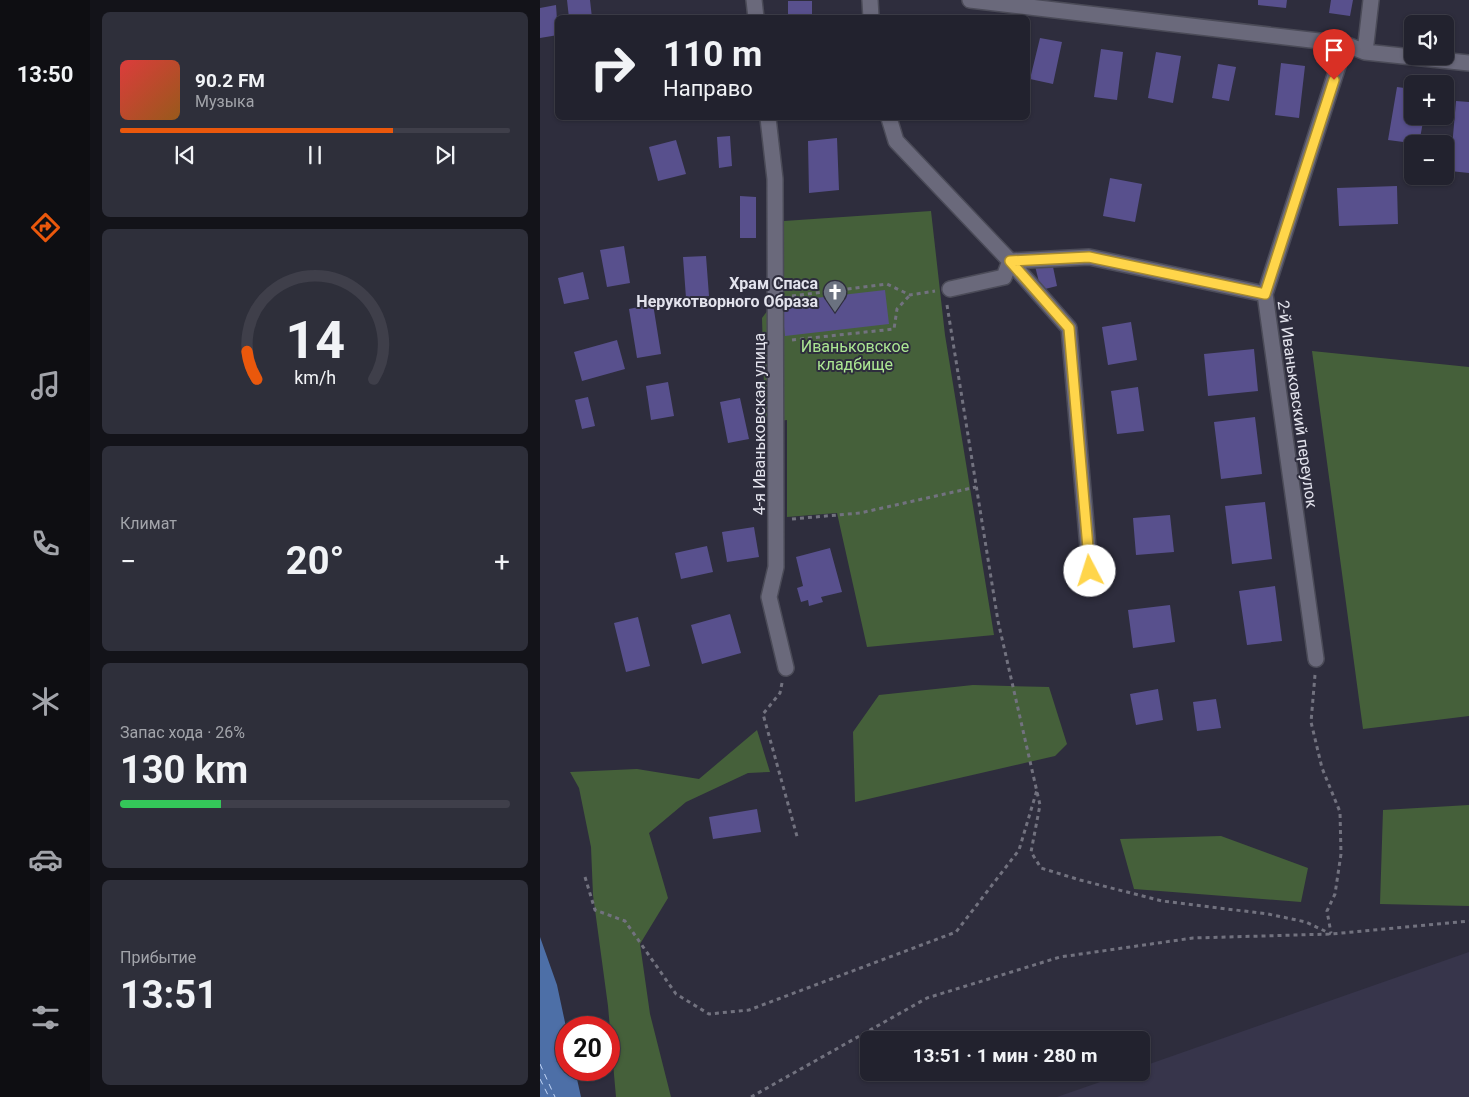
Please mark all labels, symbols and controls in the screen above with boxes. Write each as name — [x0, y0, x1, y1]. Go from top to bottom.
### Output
map controls — [1404, 15, 1454, 185]
button: sound — [1404, 15, 1454, 65]
pin — [1313, 29, 1355, 80]
text: 110 m — [663, 34, 762, 75]
icon: right — [580, 35, 645, 100]
icon: arrive — [1320, 36, 1348, 64]
text: 13:50 — [17, 62, 73, 87]
text: 90.2 FM — [195, 69, 265, 92]
button: + — [1404, 75, 1454, 125]
text: Направо — [663, 76, 753, 101]
text: Музыка — [195, 92, 254, 111]
button: − — [1404, 135, 1454, 185]
icon: previous — [171, 141, 199, 169]
icon: pause — [301, 141, 329, 169]
icon: next — [431, 141, 459, 169]
icon: directions — [28, 210, 63, 245]
place label: Храм Спаса Нерукотворного Образа — [636, 274, 818, 311]
church icon: Храм Спаса Нерукотворного Образа — [822, 279, 848, 313]
street label: 2-й Иваньковский переулок — [1274, 299, 1322, 509]
text: 14 — [285, 310, 345, 371]
street label: 4-я Иваньковская улица — [750, 333, 769, 515]
park label: Иваньковское кладбище — [801, 337, 909, 374]
text: km/h — [294, 367, 336, 388]
icon: music — [28, 368, 63, 403]
text: Климат — [120, 514, 177, 533]
icon: phone — [28, 526, 63, 561]
text: 20° — [286, 539, 344, 583]
position arrow — [1063, 544, 1115, 596]
text: − — [120, 545, 136, 578]
text: + — [494, 545, 510, 578]
icon: climate — [28, 684, 63, 719]
text: Запас хода · 26% — [120, 723, 245, 742]
text: 130 km — [120, 748, 248, 792]
icon: car — [28, 842, 63, 877]
text: Прибытие — [120, 948, 196, 967]
text: 13:51 — [120, 973, 218, 1017]
icon: filters — [28, 1000, 63, 1035]
speed limit sign: 20 — [555, 1016, 620, 1081]
text: 13:51 · 1 мин · 280 m — [913, 1044, 1097, 1067]

